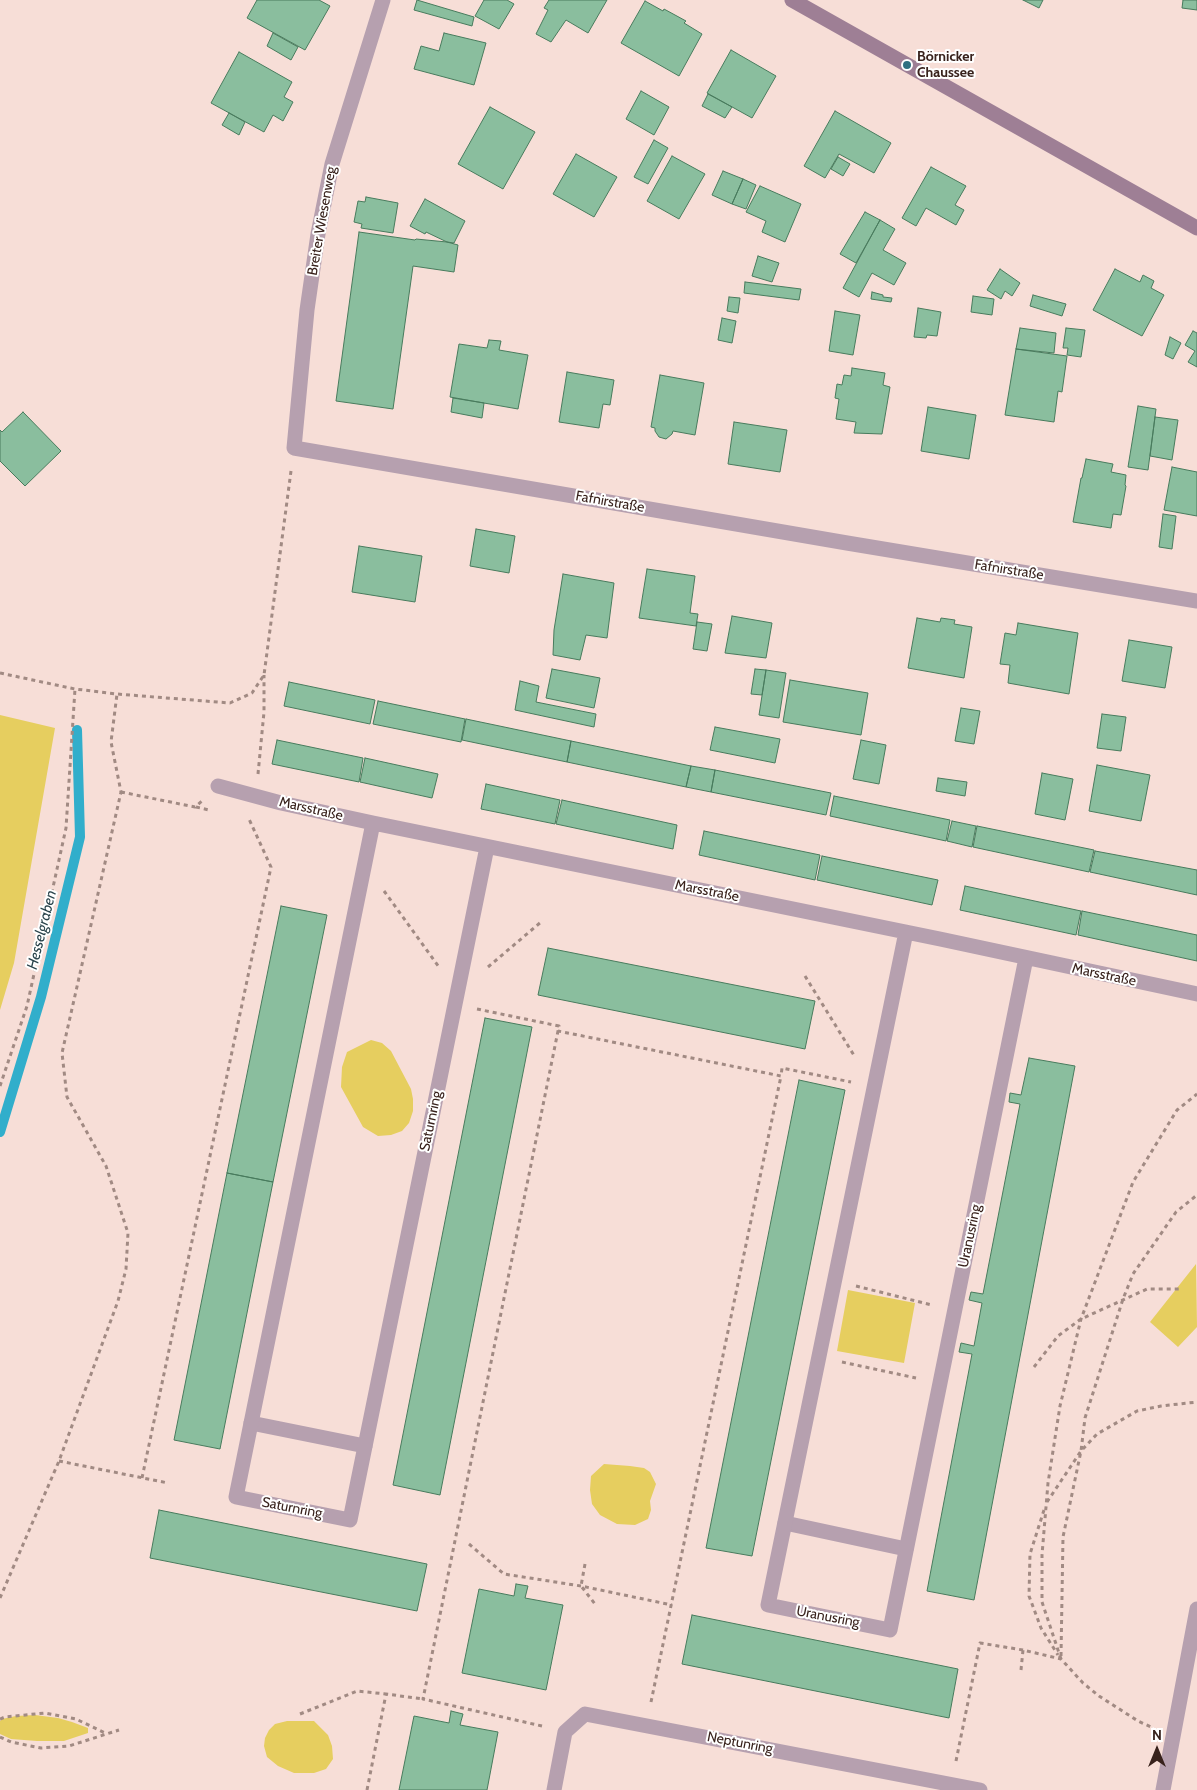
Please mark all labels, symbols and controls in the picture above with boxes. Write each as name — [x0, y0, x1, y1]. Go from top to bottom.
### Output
place label: Börnicker Chaussee — [917, 49, 974, 82]
marker: Börnicker Chaussee — [901, 59, 913, 71]
street label: Breiter Wiesenweg — [304, 165, 340, 277]
street label: Fafnirstraße — [574, 488, 646, 516]
street label: Fafnirstraße — [973, 556, 1045, 584]
street label: Marsstraße — [277, 794, 345, 824]
street label: Marsstraße — [674, 877, 740, 905]
water label: Hesselgraben — [23, 889, 61, 971]
street label: Marsstraße — [1070, 960, 1138, 990]
street label: Saturnring — [416, 1089, 446, 1153]
street label: Uranusring — [955, 1203, 985, 1269]
street label: Saturnring — [260, 1494, 324, 1522]
street label: Uranusring — [795, 1603, 861, 1631]
north arrow — [1132, 1725, 1182, 1775]
text: N — [1152, 1726, 1162, 1744]
street label: Neptunring — [706, 1728, 774, 1758]

